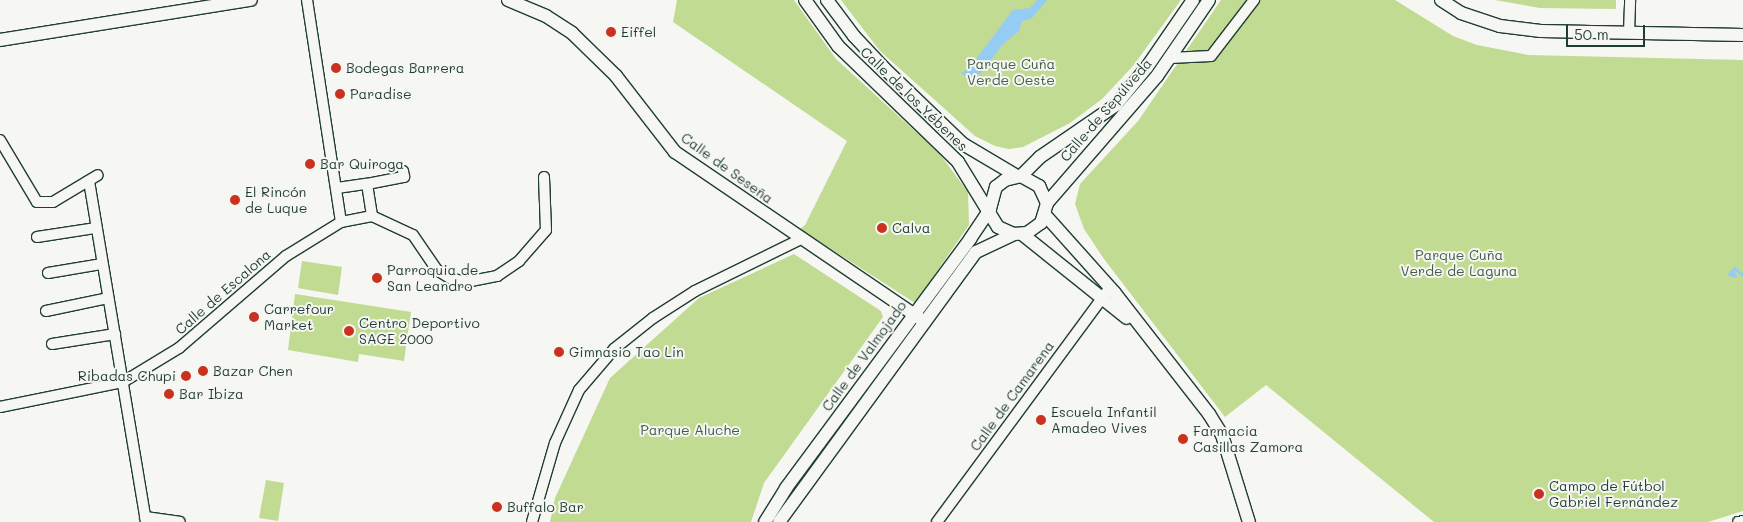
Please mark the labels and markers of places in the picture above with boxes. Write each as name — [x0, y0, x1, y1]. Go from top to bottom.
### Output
place label: Eiffel — [621, 24, 656, 40]
marker: Eiffel — [605, 26, 617, 38]
place label: Bodegas Barrera — [346, 60, 465, 76]
marker: Bodegas Barrera — [330, 62, 342, 74]
place label: Paradise — [350, 86, 412, 102]
marker: Paradise — [334, 88, 346, 100]
place label: Bar Quiroga — [320, 156, 404, 172]
marker: Bar Quiroga — [304, 158, 316, 170]
place label: El Rincón de Luque — [245, 184, 307, 216]
marker: El Rincón de Luque — [229, 194, 241, 206]
place label: Calva — [892, 220, 930, 236]
marker: Calva — [876, 222, 888, 234]
place label: Parroquia de San Leandro — [387, 262, 478, 294]
marker: Parroquia de San Leandro — [371, 272, 383, 284]
place label: Carrefour Market — [264, 301, 334, 334]
marker: Carrefour Market — [248, 311, 260, 323]
place label: Centro Deportivo SAGE 2000 — [359, 315, 480, 348]
marker: Centro Deportivo SAGE 2000 — [343, 325, 355, 337]
place label: Gimnasio Tao Lin — [569, 344, 684, 360]
marker: Gimnasio Tao Lin — [553, 346, 565, 358]
place label: Bazar Chen — [213, 363, 293, 379]
marker: Bazar Chen — [197, 365, 209, 377]
place label: Ribadas Chupi — [78, 368, 176, 384]
marker: Ribadas Chupi — [180, 370, 192, 382]
place label: Bar Ibiza — [179, 386, 244, 402]
marker: Bar Ibiza — [163, 388, 175, 400]
place label: Escuela Infantil Amadeo Vives — [1051, 404, 1157, 437]
marker: Escuela Infantil Amadeo Vives — [1035, 414, 1047, 426]
place label: Farmacia Casillas Zamora — [1193, 423, 1303, 456]
marker: Farmacia Casillas Zamora — [1177, 433, 1189, 445]
place label: Campo de Fútbol Gabriel Fernández — [1549, 478, 1678, 511]
marker: Campo de Fútbol Gabriel Fernández — [1533, 488, 1545, 500]
place label: Buffalo Bar — [507, 499, 584, 515]
marker: Buffalo Bar — [491, 501, 503, 513]

